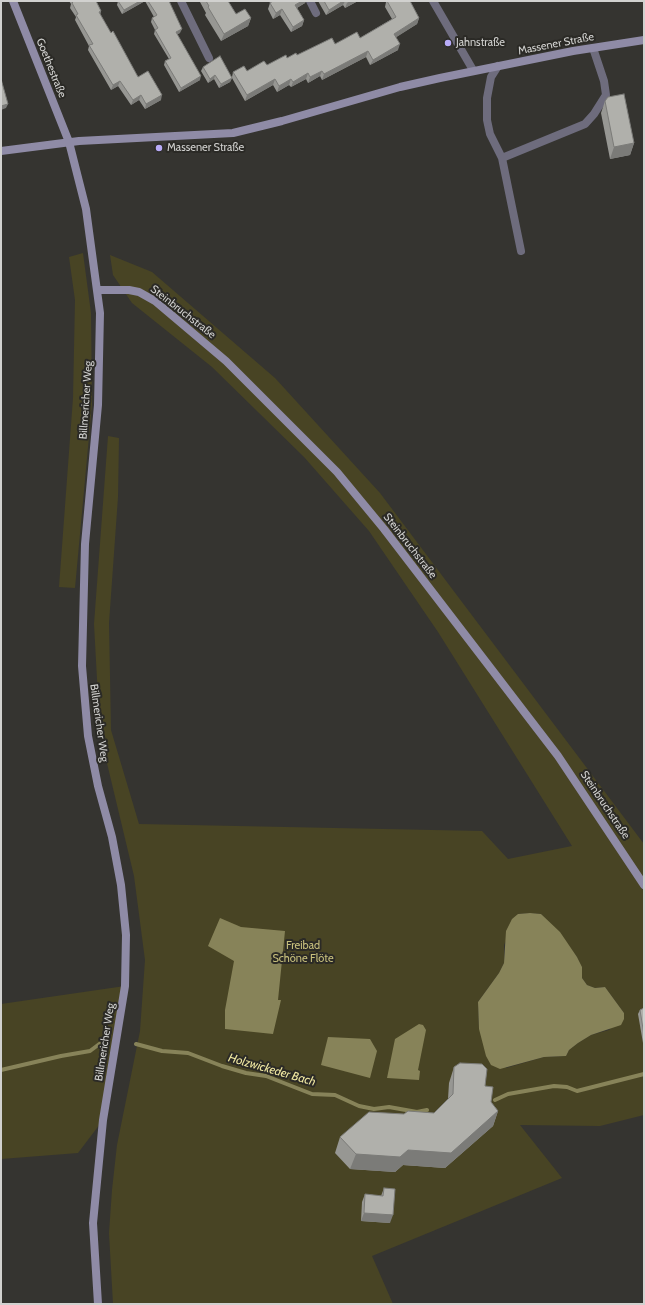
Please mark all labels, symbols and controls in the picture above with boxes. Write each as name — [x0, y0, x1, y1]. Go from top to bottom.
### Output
street label: Massener Straße — [517, 30, 595, 58]
street label: Goethestraße — [33, 36, 69, 100]
place label: Jahnstraße — [456, 36, 505, 50]
marker: Jahnstraße — [443, 38, 453, 48]
place label: Massener Straße — [167, 141, 244, 155]
marker: Massener Straße — [154, 143, 164, 153]
street label: Steinbruchstraße — [148, 282, 218, 342]
street label: Billmericher Weg — [77, 360, 95, 440]
street label: Steinbruchstraße — [380, 511, 440, 581]
street label: Billmericher Weg — [87, 683, 111, 763]
street label: Steinbruchstraße — [577, 768, 633, 842]
park label: Freibad Schöne Flöte — [272, 939, 334, 965]
street label: Billmericher Weg — [92, 1002, 118, 1082]
water label: Holzwickeder Bach — [227, 1051, 317, 1089]

